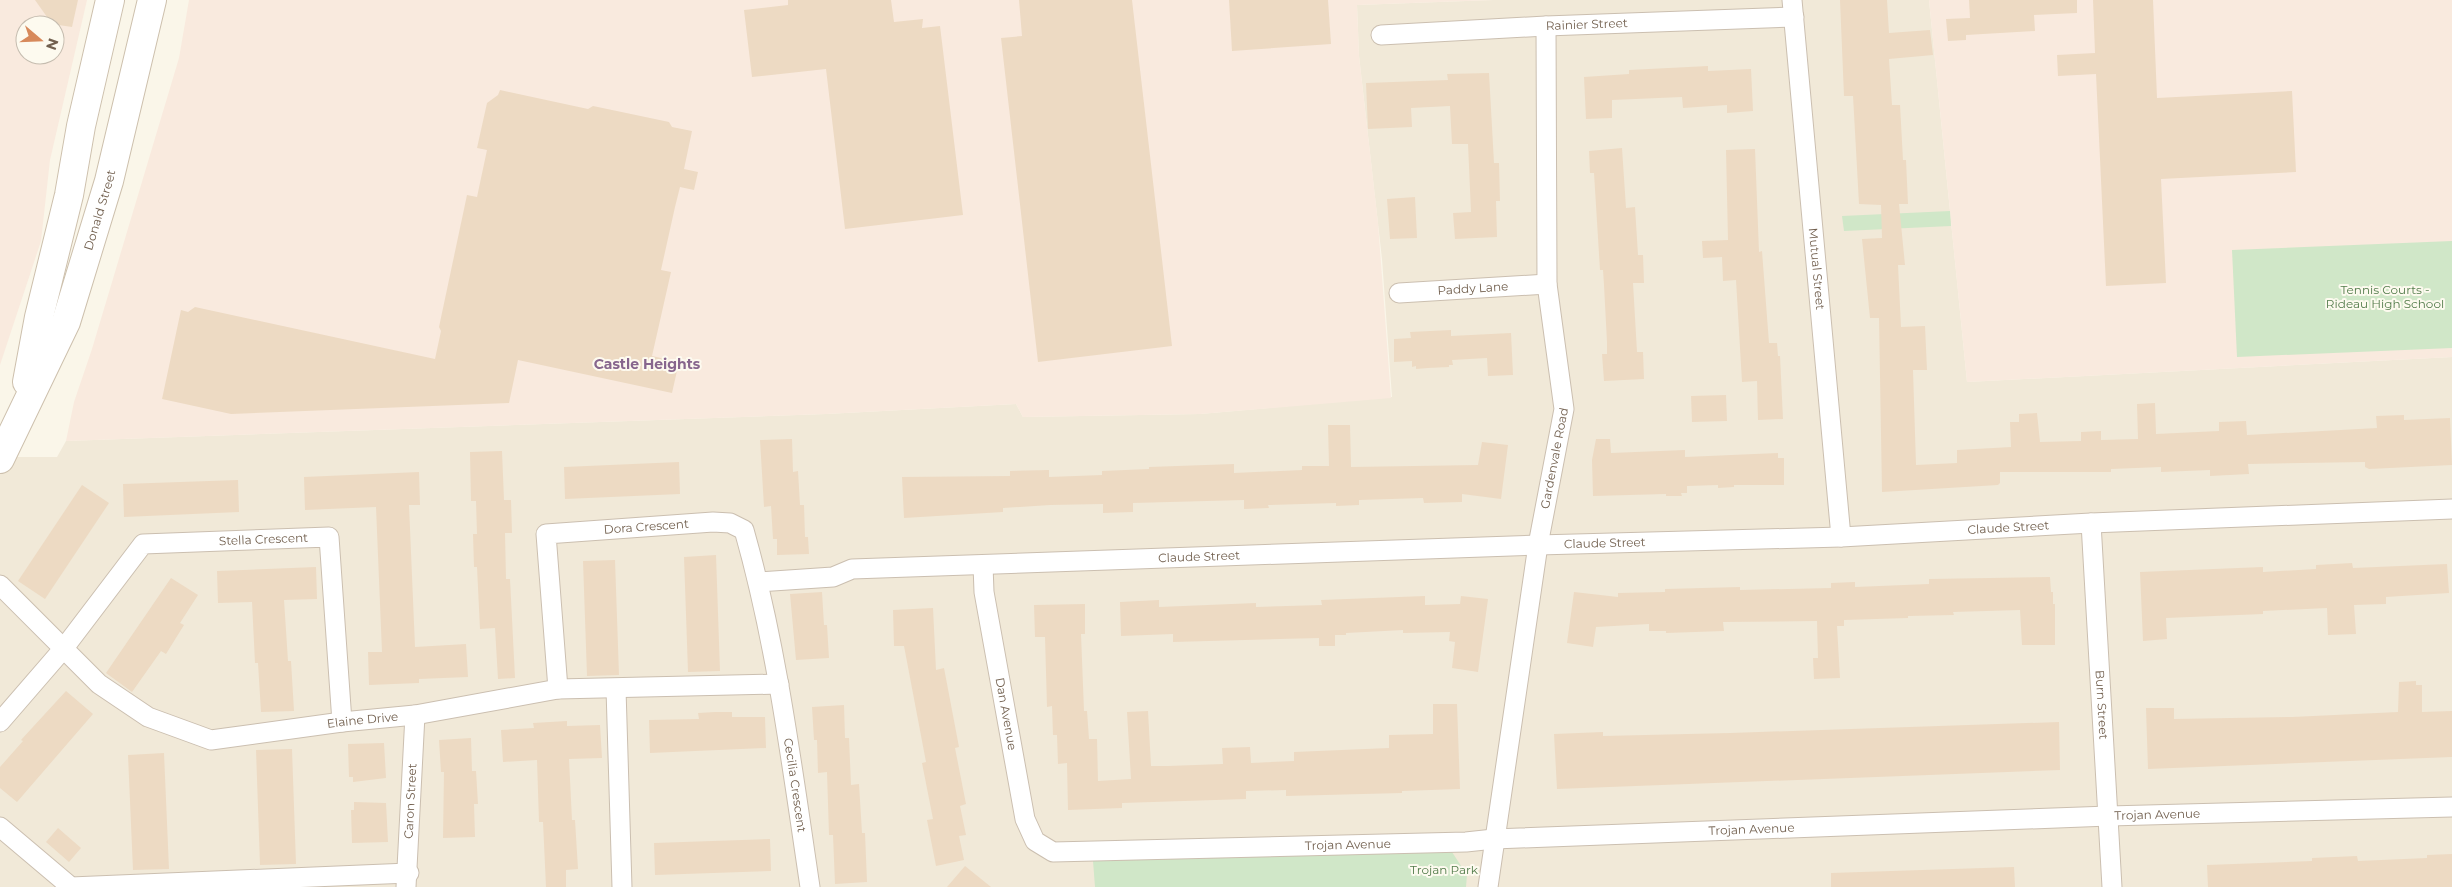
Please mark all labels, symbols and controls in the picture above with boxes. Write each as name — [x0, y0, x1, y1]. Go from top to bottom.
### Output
north arrow — [15, 15, 65, 65]
street label: Rainier Street — [1546, 15, 1628, 33]
text: N — [42, 36, 63, 53]
street label: Donald Street — [80, 168, 118, 252]
street label: Mutual Street — [1806, 227, 1828, 311]
street label: Paddy Lane — [1437, 278, 1509, 298]
park label: Tennis Courts - Rideau High School — [2326, 282, 2444, 311]
district label: Castle Heights — [594, 355, 701, 373]
street label: Gardenvale Road — [1537, 406, 1571, 510]
street label: Dora Crescent — [603, 516, 689, 537]
street label: Claude Street — [1967, 517, 2050, 537]
street label: Stella Crescent — [219, 530, 308, 548]
street label: Claude Street — [1564, 534, 1646, 551]
street label: Claude Street — [1158, 547, 1240, 565]
street label: Burn Street — [2092, 670, 2111, 740]
street label: Dan Avenue — [993, 676, 1020, 751]
street label: Elaine Drive — [326, 709, 399, 731]
street label: Cecilia Crescent — [781, 737, 810, 833]
street label: Caron Street — [401, 763, 419, 839]
street label: Trojan Avenue — [2114, 806, 2200, 823]
street label: Trojan Avenue — [1708, 820, 1795, 838]
street label: Trojan Avenue — [1305, 836, 1391, 853]
park label: Trojan Park — [1410, 862, 1479, 877]

